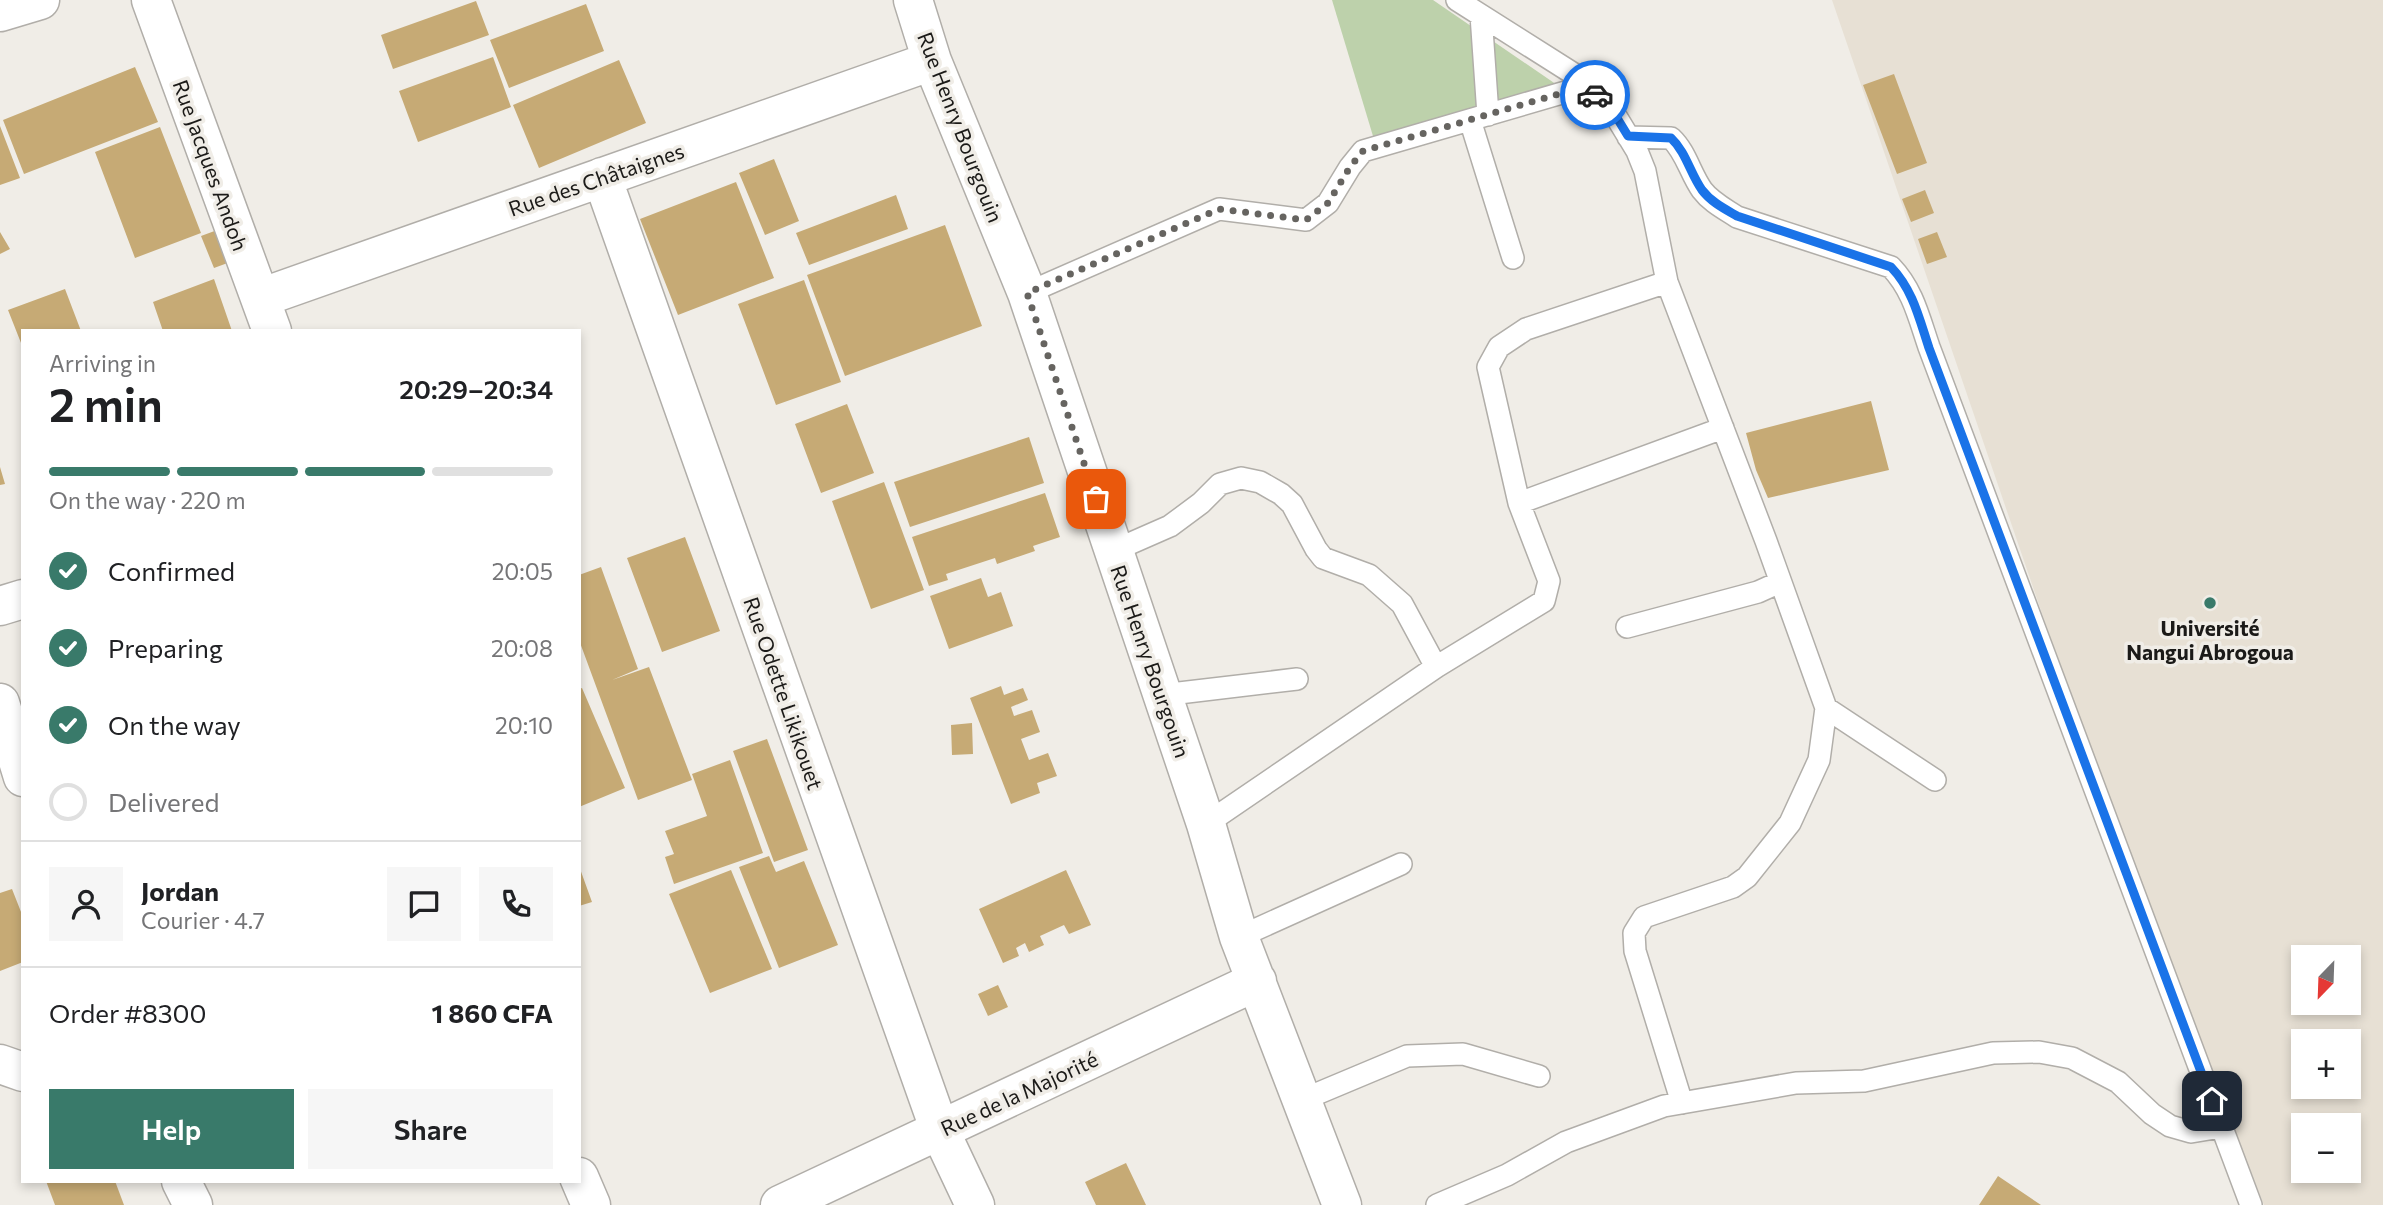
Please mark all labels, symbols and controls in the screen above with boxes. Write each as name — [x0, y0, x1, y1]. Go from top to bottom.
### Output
street label: Rue Henry Bourgouin — [913, 28, 1009, 226]
courier — [1560, 60, 1630, 130]
street label: Rue Jacques Andoh — [168, 76, 254, 254]
icon: car — [1576, 76, 1614, 114]
street label: Rue des Châtaignes — [505, 137, 687, 221]
text: Arriving in — [49, 349, 156, 377]
text: 20:29–20:34 — [399, 373, 553, 404]
text: 2 min — [49, 375, 163, 431]
pin — [1066, 469, 1126, 529]
icon: bag — [1077, 480, 1115, 518]
text: On the way · 220 m — [49, 486, 246, 514]
icon: check — [49, 552, 87, 590]
text: Confirmed — [108, 555, 235, 586]
text: 20:05 — [492, 557, 553, 585]
street label: Rue Henry Bourgouin — [1106, 561, 1196, 761]
street label: Rue Odette Likikouet — [739, 593, 829, 793]
marker: Université Nangui Abrogoua — [2202, 595, 2218, 611]
place label: Université Nangui Abrogoua — [2126, 615, 2294, 664]
icon: check — [49, 629, 87, 667]
text: Preparing — [108, 632, 223, 663]
text: 20:08 — [491, 634, 553, 662]
icon: check — [49, 706, 87, 744]
text: On the way — [108, 709, 241, 740]
text: 20:10 — [495, 711, 553, 739]
text: Delivered — [108, 786, 219, 817]
button: person — [49, 867, 123, 941]
button: chat — [387, 867, 461, 941]
button: phone — [479, 867, 553, 941]
text: Jordan — [141, 875, 219, 906]
text: Courier · 4.7 — [141, 906, 265, 934]
north arrow — [2291, 945, 2361, 1015]
map controls — [2291, 945, 2361, 1183]
text: Order #8300 — [49, 997, 207, 1028]
text: 1 860 CFA — [431, 997, 553, 1028]
button: + — [2291, 1029, 2361, 1099]
street label: Rue de la Majorité — [936, 1046, 1102, 1140]
pin — [2182, 1071, 2242, 1131]
icon: home — [2193, 1082, 2231, 1120]
button: Help — [49, 1089, 294, 1169]
button: Share — [308, 1089, 553, 1169]
button: − — [2291, 1113, 2361, 1183]

